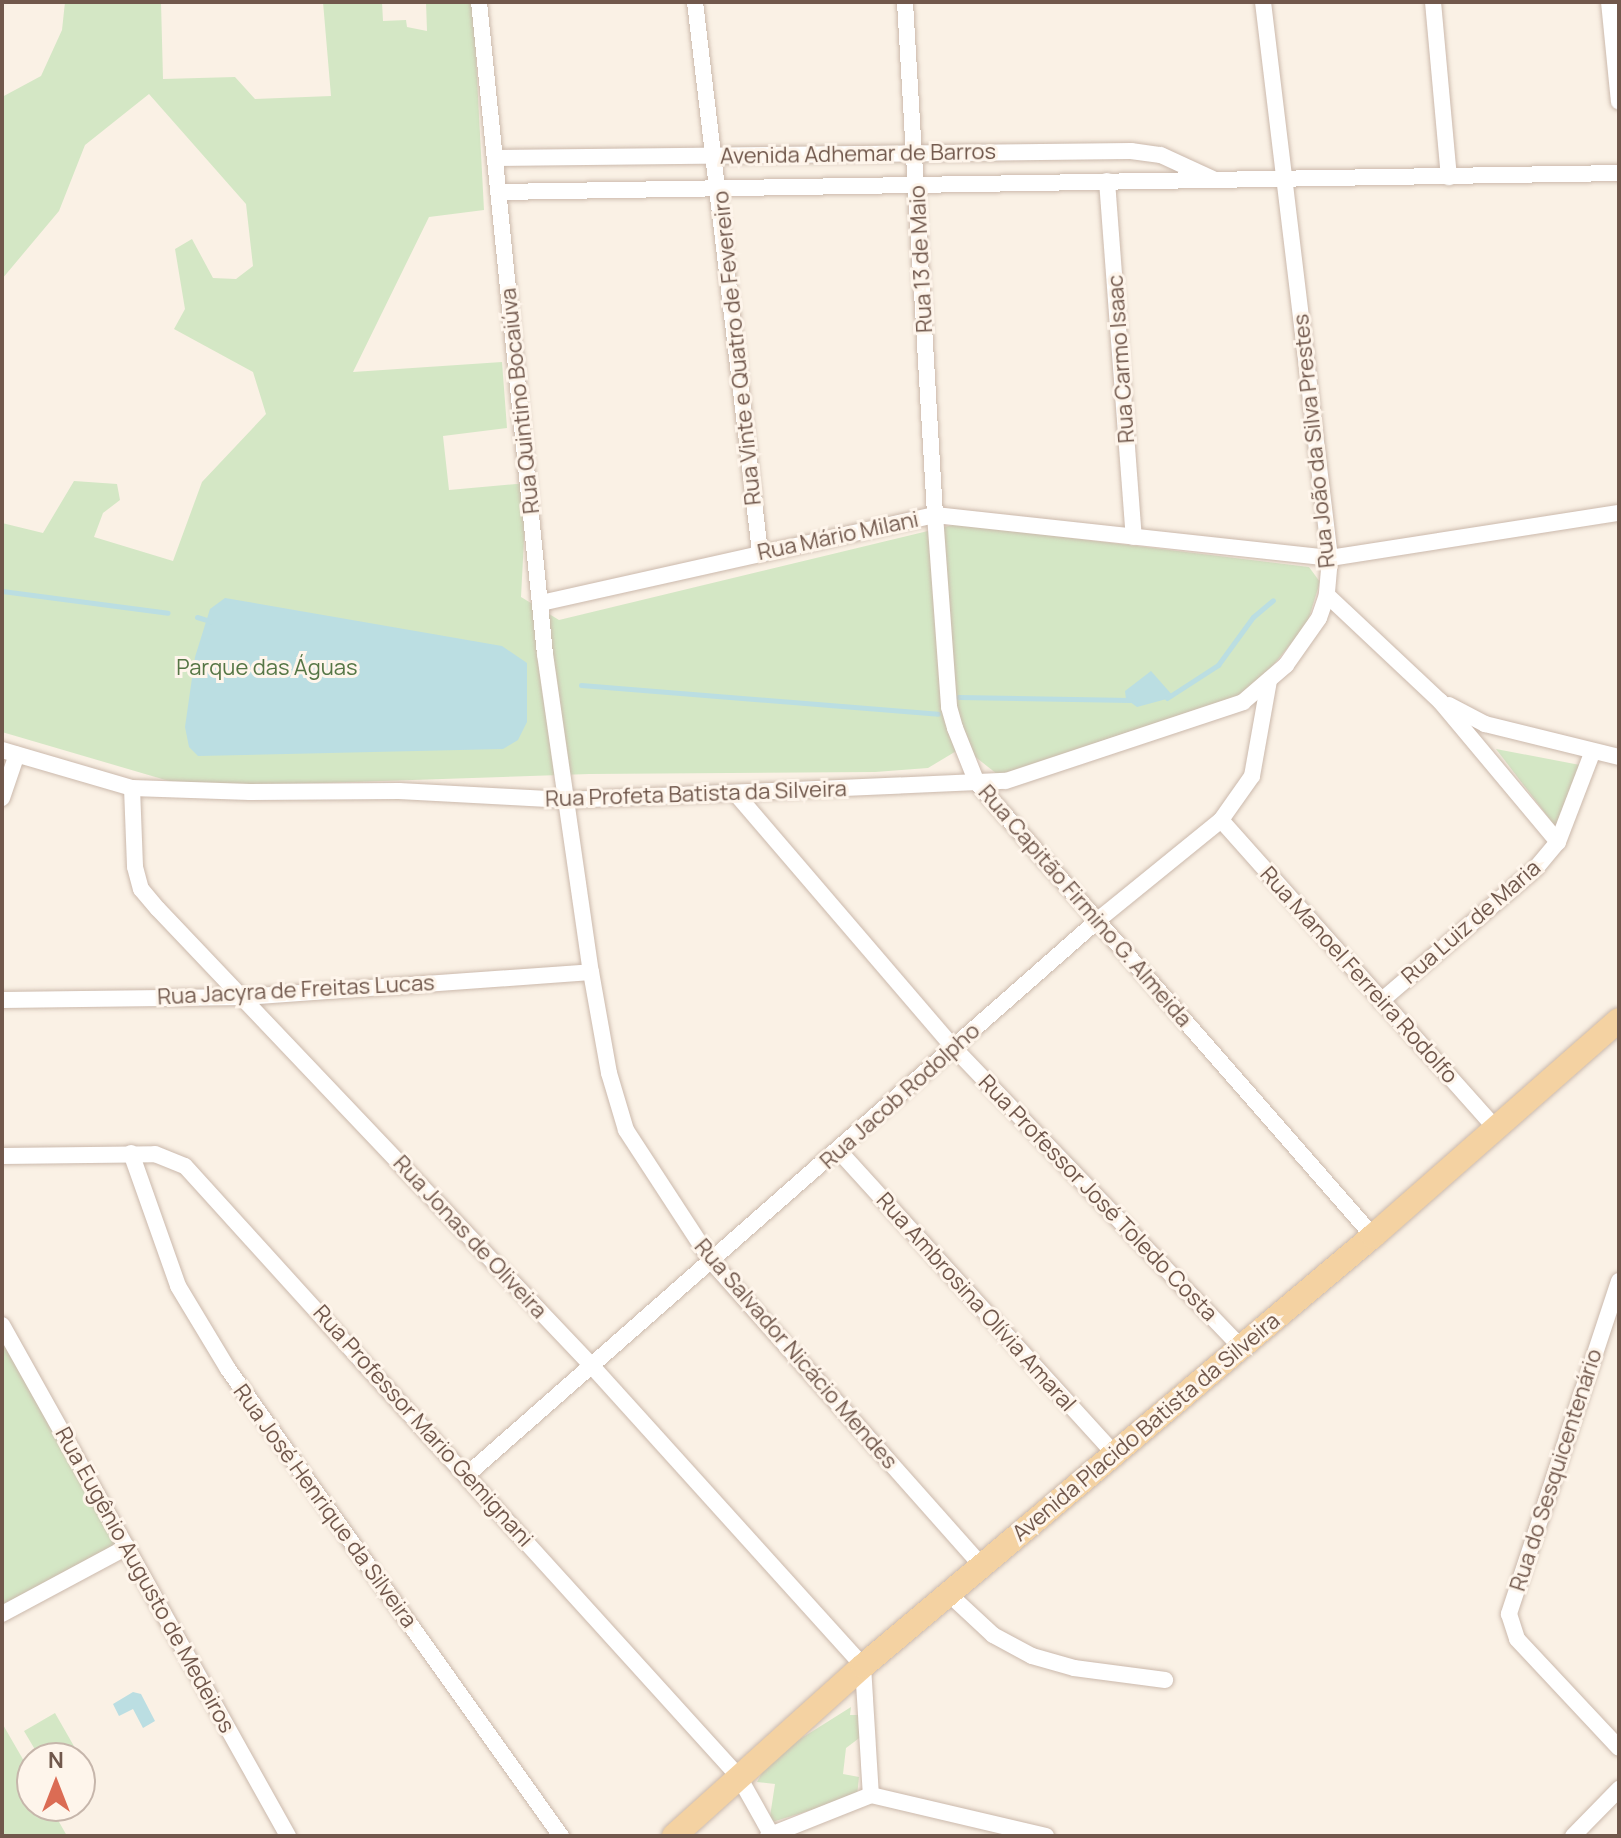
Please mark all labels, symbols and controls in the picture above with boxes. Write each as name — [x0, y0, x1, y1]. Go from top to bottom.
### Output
street label: Avenida Adhemar de Barros — [720, 138, 996, 170]
street label: Rua 13 de Maio — [904, 184, 938, 334]
street label: Rua Vinte e Quatro de Fevereiro — [707, 189, 767, 507]
street label: Rua Carmo Isaac — [1102, 274, 1140, 444]
street label: Rua Quintino Bocaiúva — [495, 287, 545, 515]
street label: Rua João da Silva Prestes — [1288, 313, 1340, 569]
street label: Rua Mário Milani — [755, 506, 921, 566]
park label: Parque das Águas — [176, 655, 358, 681]
street label: Rua Profeta Batista da Silveira — [545, 776, 847, 812]
street label: Rua Capitão Firmino G. Almeida — [973, 780, 1197, 1032]
street label: Rua Luiz de Maria — [1396, 855, 1546, 989]
street label: Rua Manoel Ferreira Rodolfo — [1255, 861, 1463, 1089]
street label: Rua Jacyra de Freitas Lucas — [157, 970, 435, 1010]
street label: Rua Jacob Rodolpho — [815, 1017, 985, 1175]
street label: Rua Professor José Toledo Costa — [973, 1069, 1223, 1327]
street label: Rua Jonas de Oliveira — [388, 1150, 552, 1324]
street label: Rua Ambrosina Olívia Amaral — [871, 1187, 1081, 1417]
street label: Rua Salvador Nicácio Mendes — [689, 1234, 903, 1474]
street label: Rua Professor Mario Gemignani — [308, 1300, 538, 1552]
street label: Avenida Placido Batista da Silveira — [1007, 1307, 1285, 1547]
street label: Rua do Sesquicentenário — [1504, 1346, 1608, 1594]
street label: Rua José Henrique da Silveira — [228, 1379, 422, 1633]
street label: Rua Eugênio Augusto de Medeiros — [50, 1422, 240, 1738]
north arrow — [16, 1742, 96, 1822]
text: N — [48, 1745, 64, 1775]

